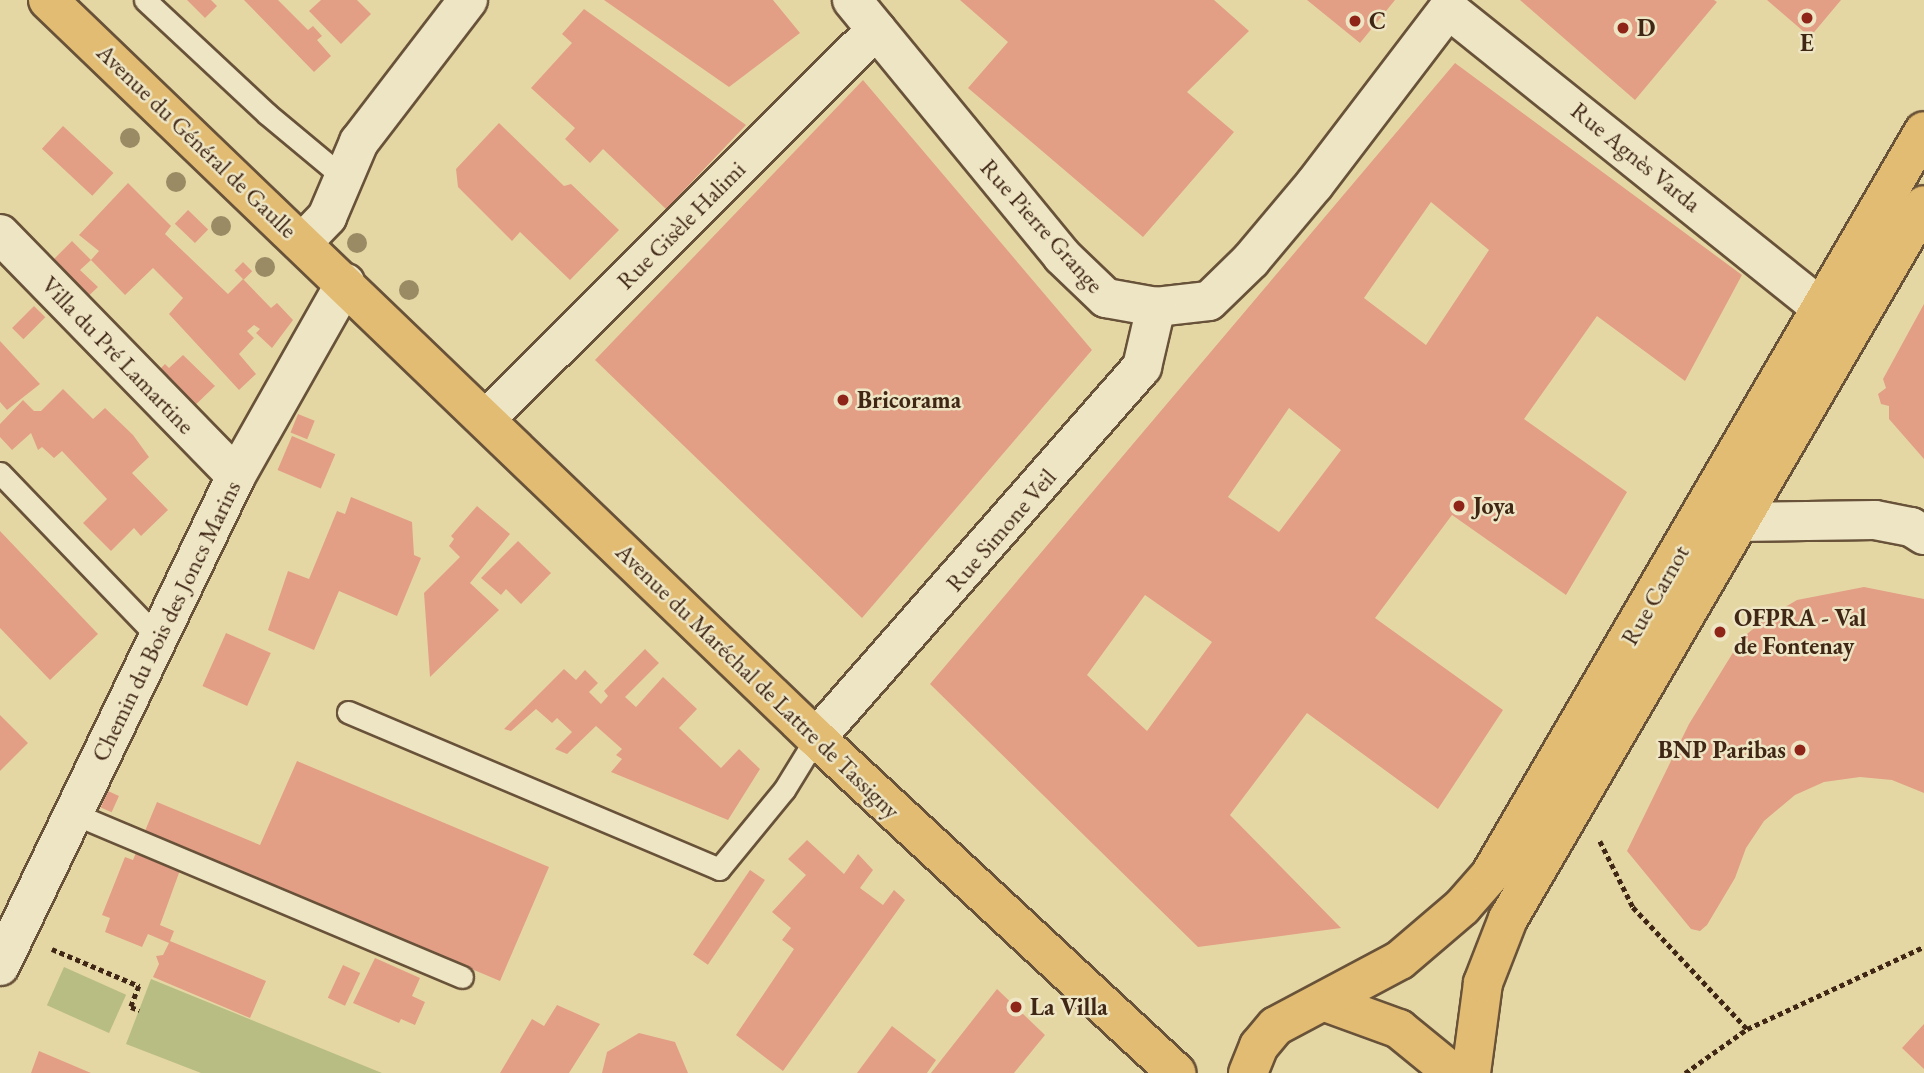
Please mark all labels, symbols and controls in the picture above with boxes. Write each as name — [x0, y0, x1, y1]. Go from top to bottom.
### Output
place label: C — [1369, 7, 1386, 35]
marker: E — [1799, 10, 1815, 26]
marker: C — [1347, 13, 1363, 29]
place label: D — [1637, 14, 1655, 42]
marker: D — [1615, 20, 1631, 36]
place label: E — [1800, 29, 1814, 57]
street label: Avenue du Général de Gaulle — [91, 38, 303, 244]
street label: Rue Agnès Varda — [1565, 96, 1707, 218]
street label: Rue Pierre Grange — [974, 153, 1110, 299]
street label: Rue Gisèle Halimi — [611, 155, 751, 295]
street label: Villa du Pré Lamartine — [35, 270, 201, 440]
place label: Bricorama — [857, 386, 961, 414]
marker: Bricorama — [835, 392, 851, 408]
street label: Rue Simone Veil — [940, 463, 1062, 597]
street label: Chemin du Bois des Joncs Marins — [85, 476, 247, 766]
place label: Joya — [1473, 492, 1515, 520]
marker: Joya — [1451, 498, 1467, 514]
street label: Avenue du Maréchal de Lattre de Tassigny — [610, 537, 906, 825]
street label: Rue Carnot — [1615, 540, 1695, 650]
place label: OFPRA - Val de Fontenay — [1734, 604, 1866, 660]
marker: OFPRA - Val de Fontenay — [1712, 624, 1728, 640]
place label: BNP Paribas — [1658, 736, 1786, 764]
marker: BNP Paribas — [1792, 742, 1808, 758]
place label: La Villa — [1030, 993, 1108, 1021]
marker: La Villa — [1008, 999, 1024, 1015]

